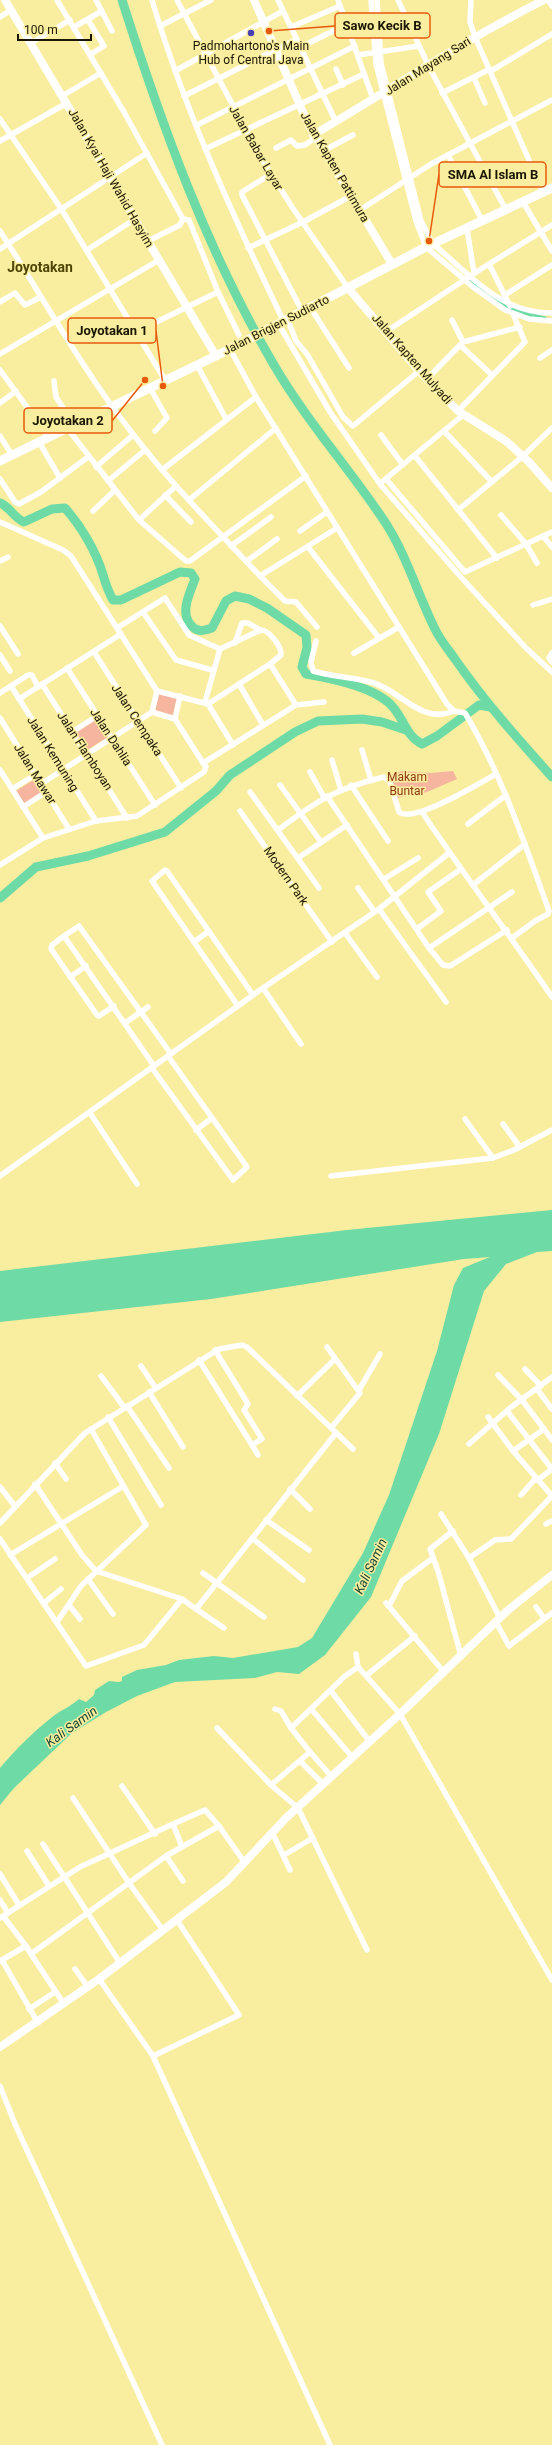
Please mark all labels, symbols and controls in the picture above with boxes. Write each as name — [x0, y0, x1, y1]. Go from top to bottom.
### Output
callout: Sawo Kecik B — [335, 13, 430, 38]
scale bar — [18, 16, 91, 42]
text: Sawo Kecik B — [343, 18, 421, 33]
text: 100 m — [24, 23, 58, 37]
marker: Padmohartono's Main Hub of Central Java — [246, 28, 256, 38]
street label: Jalan Mayang Sari — [383, 34, 473, 98]
place label: Padmohartono's Main Hub of Central Java — [193, 39, 309, 67]
street label: Jalan Babar Layar — [226, 103, 286, 193]
street label: Jalan Kyai Haji Wahid Hasyim — [65, 106, 157, 250]
street label: Jalan Kapten Pattimura — [298, 109, 372, 225]
callout: SMA Al Islam B — [439, 162, 546, 187]
text: SMA Al Islam B — [448, 167, 538, 182]
district label: Joyotakan — [7, 259, 73, 275]
street label: Jalan Brigjen Sudiarto — [221, 292, 332, 358]
street label: Jalan Kapten Mulyadi — [369, 311, 455, 407]
callout: Joyotakan 1 — [68, 318, 156, 343]
text: Joyotakan 1 — [76, 323, 148, 338]
callout: Joyotakan 2 — [24, 408, 112, 433]
text: Joyotakan 2 — [32, 413, 104, 428]
street label: Jalan Cempaka — [109, 681, 165, 759]
street label: Jalan Dahlia — [87, 706, 135, 768]
street label: Jalan Flamboyan — [54, 709, 116, 793]
street label: Jalan Kemuning — [24, 714, 82, 794]
street label: Jalan Mawar — [11, 741, 59, 807]
park label: Makam Buntar — [387, 770, 427, 798]
street label: Modern Park — [261, 844, 312, 909]
water label: Kali Samin — [351, 1536, 390, 1596]
water label: Kali Samin — [43, 1703, 100, 1750]

